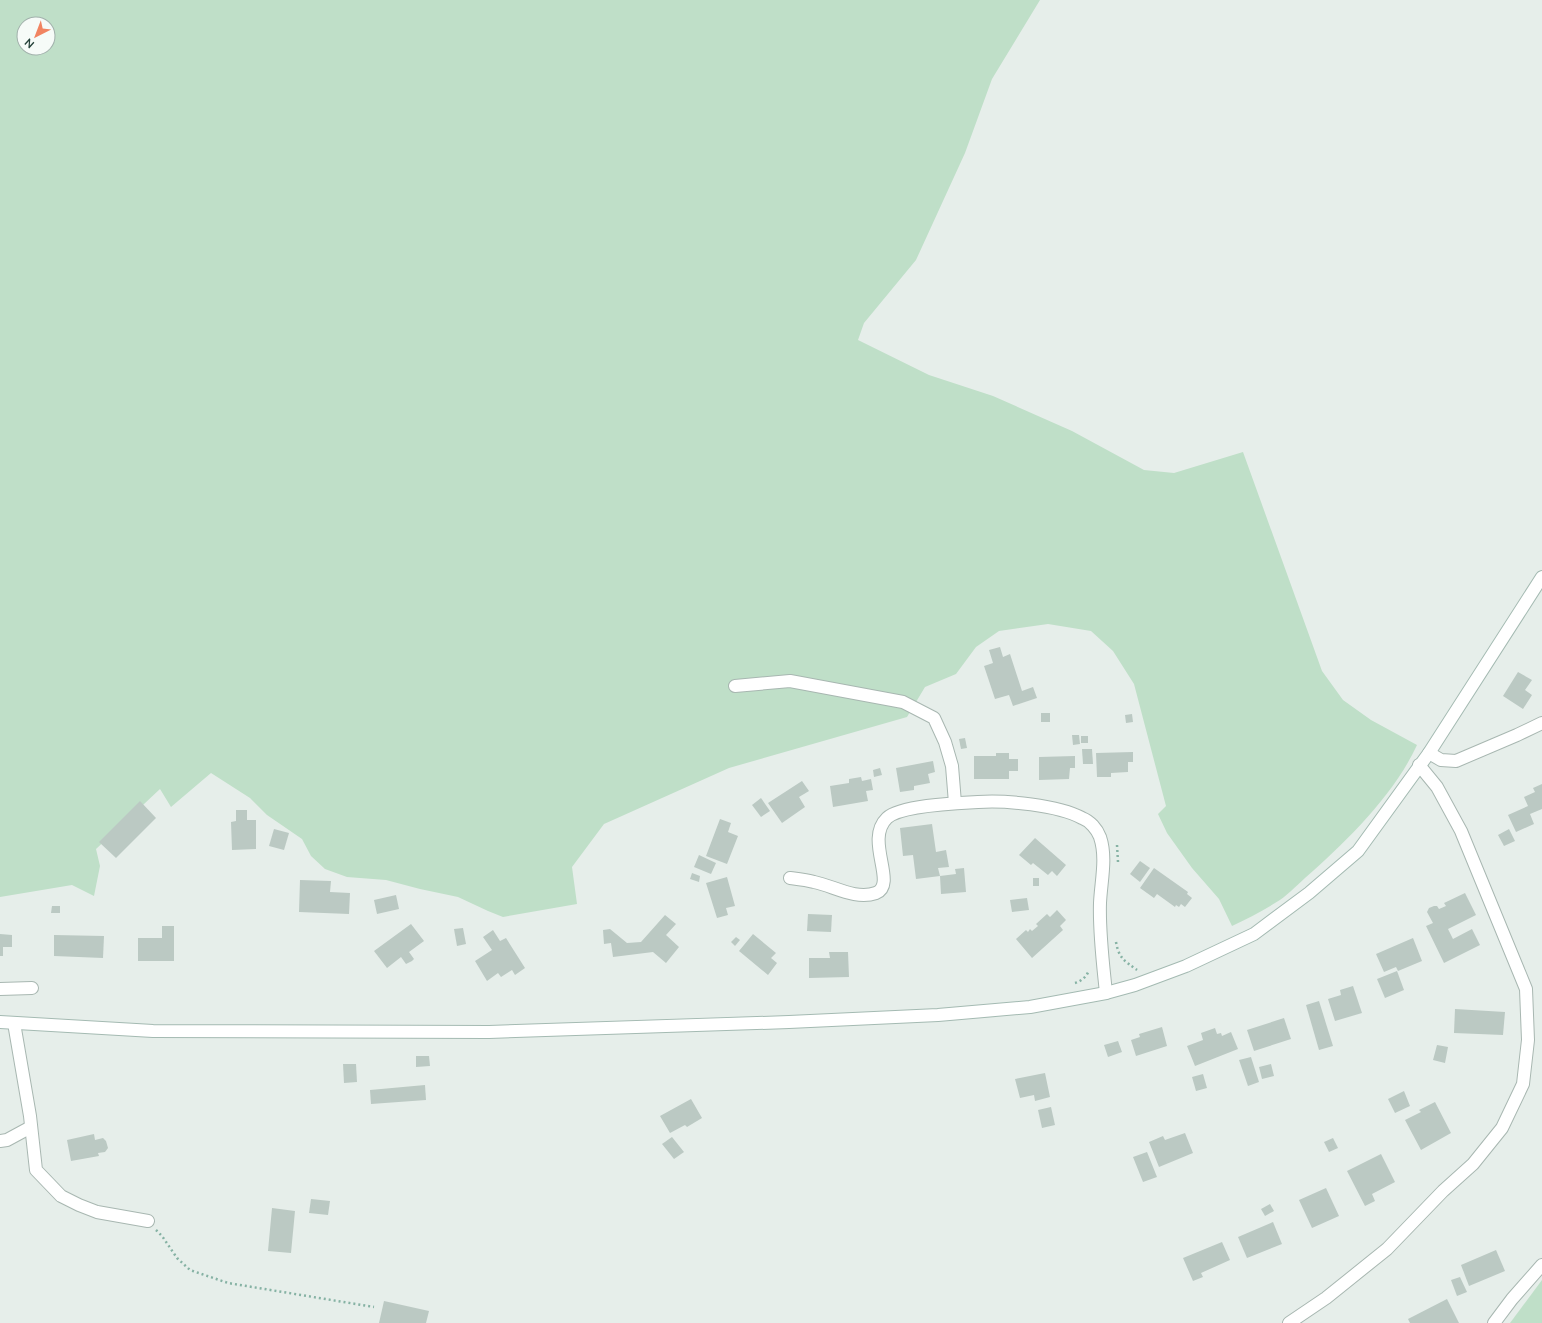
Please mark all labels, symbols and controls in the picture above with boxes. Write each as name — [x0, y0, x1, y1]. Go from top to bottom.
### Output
north arrow — [16, 16, 56, 56]
text: N — [22, 35, 38, 51]

